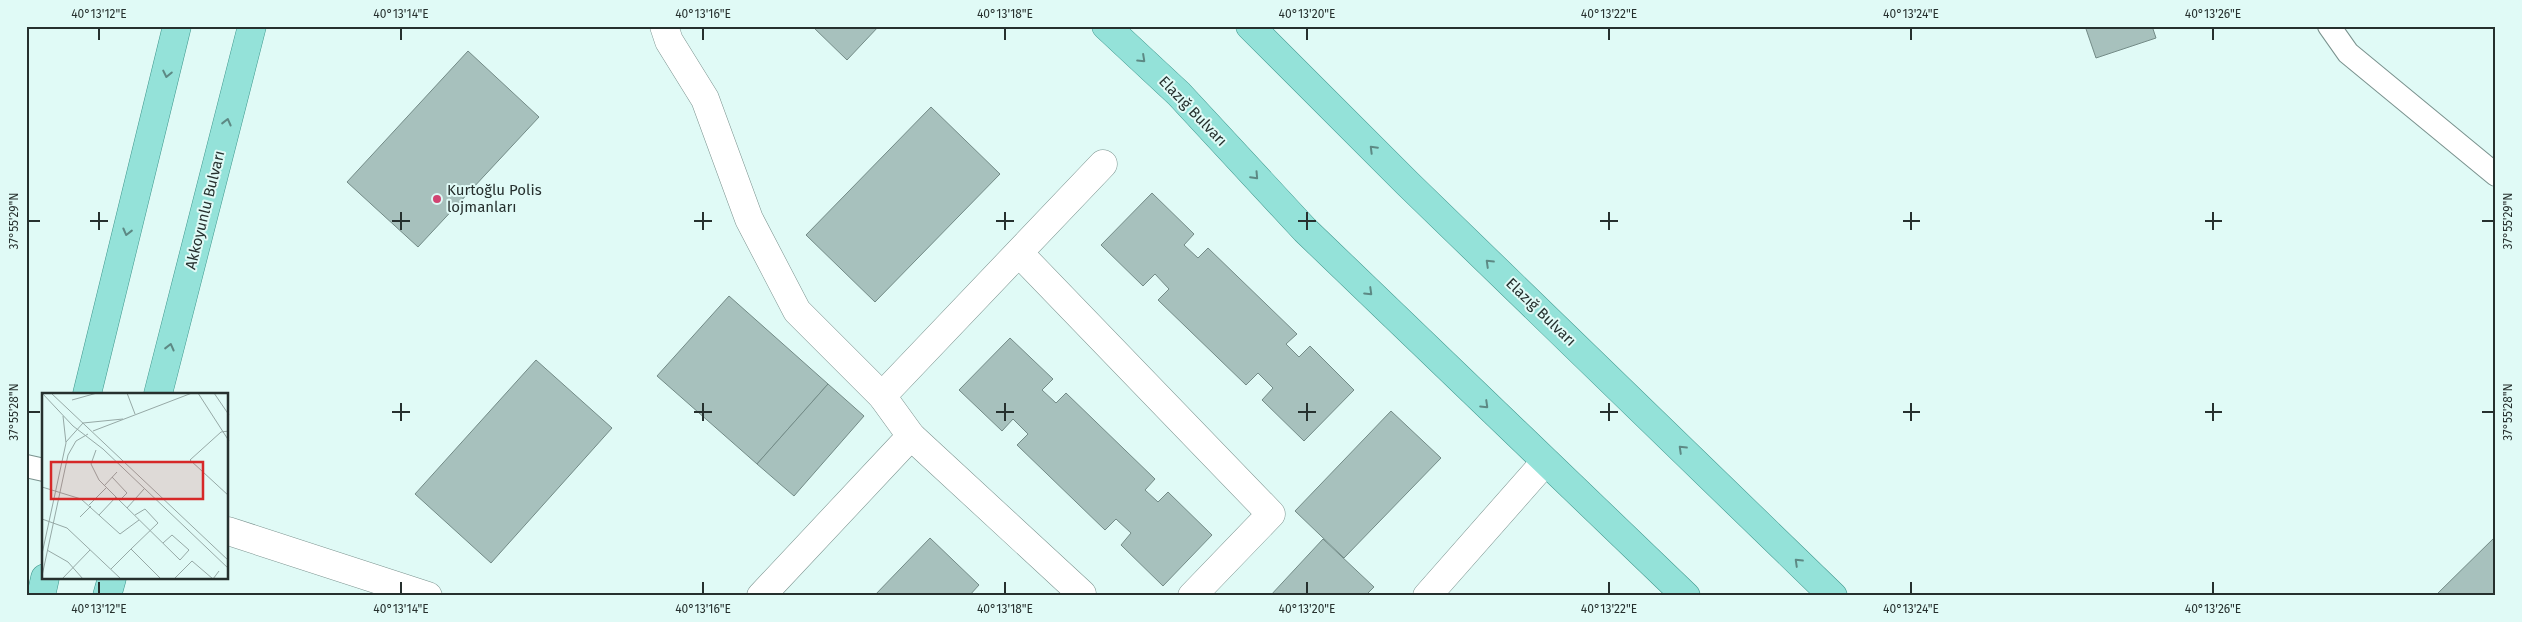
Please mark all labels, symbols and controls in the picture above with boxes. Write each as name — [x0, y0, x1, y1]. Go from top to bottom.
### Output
text: 40°13'12"E — [71, 7, 127, 21]
text: 40°13'14"E — [373, 7, 429, 21]
text: 40°13'16"E — [675, 7, 731, 21]
text: 40°13'18"E — [977, 7, 1033, 21]
text: 40°13'20"E — [1279, 7, 1335, 21]
text: 40°13'22"E — [1581, 7, 1637, 21]
text: 40°13'24"E — [1883, 7, 1939, 21]
text: 40°13'26"E — [2185, 7, 2241, 21]
one-way arrow — [1136, 53, 1145, 62]
one-way arrow — [162, 69, 172, 78]
street label: Elazığ Bulvarı — [1155, 72, 1231, 150]
one-way arrow — [221, 117, 232, 126]
one-way arrow — [1370, 146, 1379, 155]
street label: Akkoyunlu Bulvarı — [182, 149, 228, 271]
one-way arrow — [1249, 170, 1258, 179]
place label: Kurtoğlu Polis lojmanları — [447, 181, 542, 216]
text: 37°55'29"N — [7, 193, 21, 250]
marker: Kurtoğlu Polis lojmanları — [431, 193, 443, 205]
text: 37°55'29"N — [2501, 193, 2515, 250]
one-way arrow — [122, 227, 133, 236]
one-way arrow — [1486, 260, 1495, 269]
street label: Elazığ Bulvarı — [1502, 274, 1580, 350]
one-way arrow — [1363, 286, 1372, 295]
one-way arrow — [164, 343, 175, 352]
text: 37°55'28"N — [7, 383, 21, 441]
text: 37°55'28"N — [2501, 383, 2515, 441]
inset map — [42, 393, 229, 580]
one-way arrow — [1480, 399, 1489, 408]
one-way arrow — [1678, 446, 1687, 455]
one-way arrow — [1795, 559, 1804, 568]
text: 40°13'12"E — [71, 602, 127, 616]
text: 40°13'14"E — [373, 602, 429, 616]
text: 40°13'16"E — [675, 602, 731, 616]
text: 40°13'18"E — [977, 602, 1033, 616]
text: 40°13'20"E — [1279, 602, 1335, 616]
text: 40°13'22"E — [1581, 602, 1637, 616]
text: 40°13'24"E — [1883, 602, 1939, 616]
text: 40°13'26"E — [2185, 602, 2241, 616]

